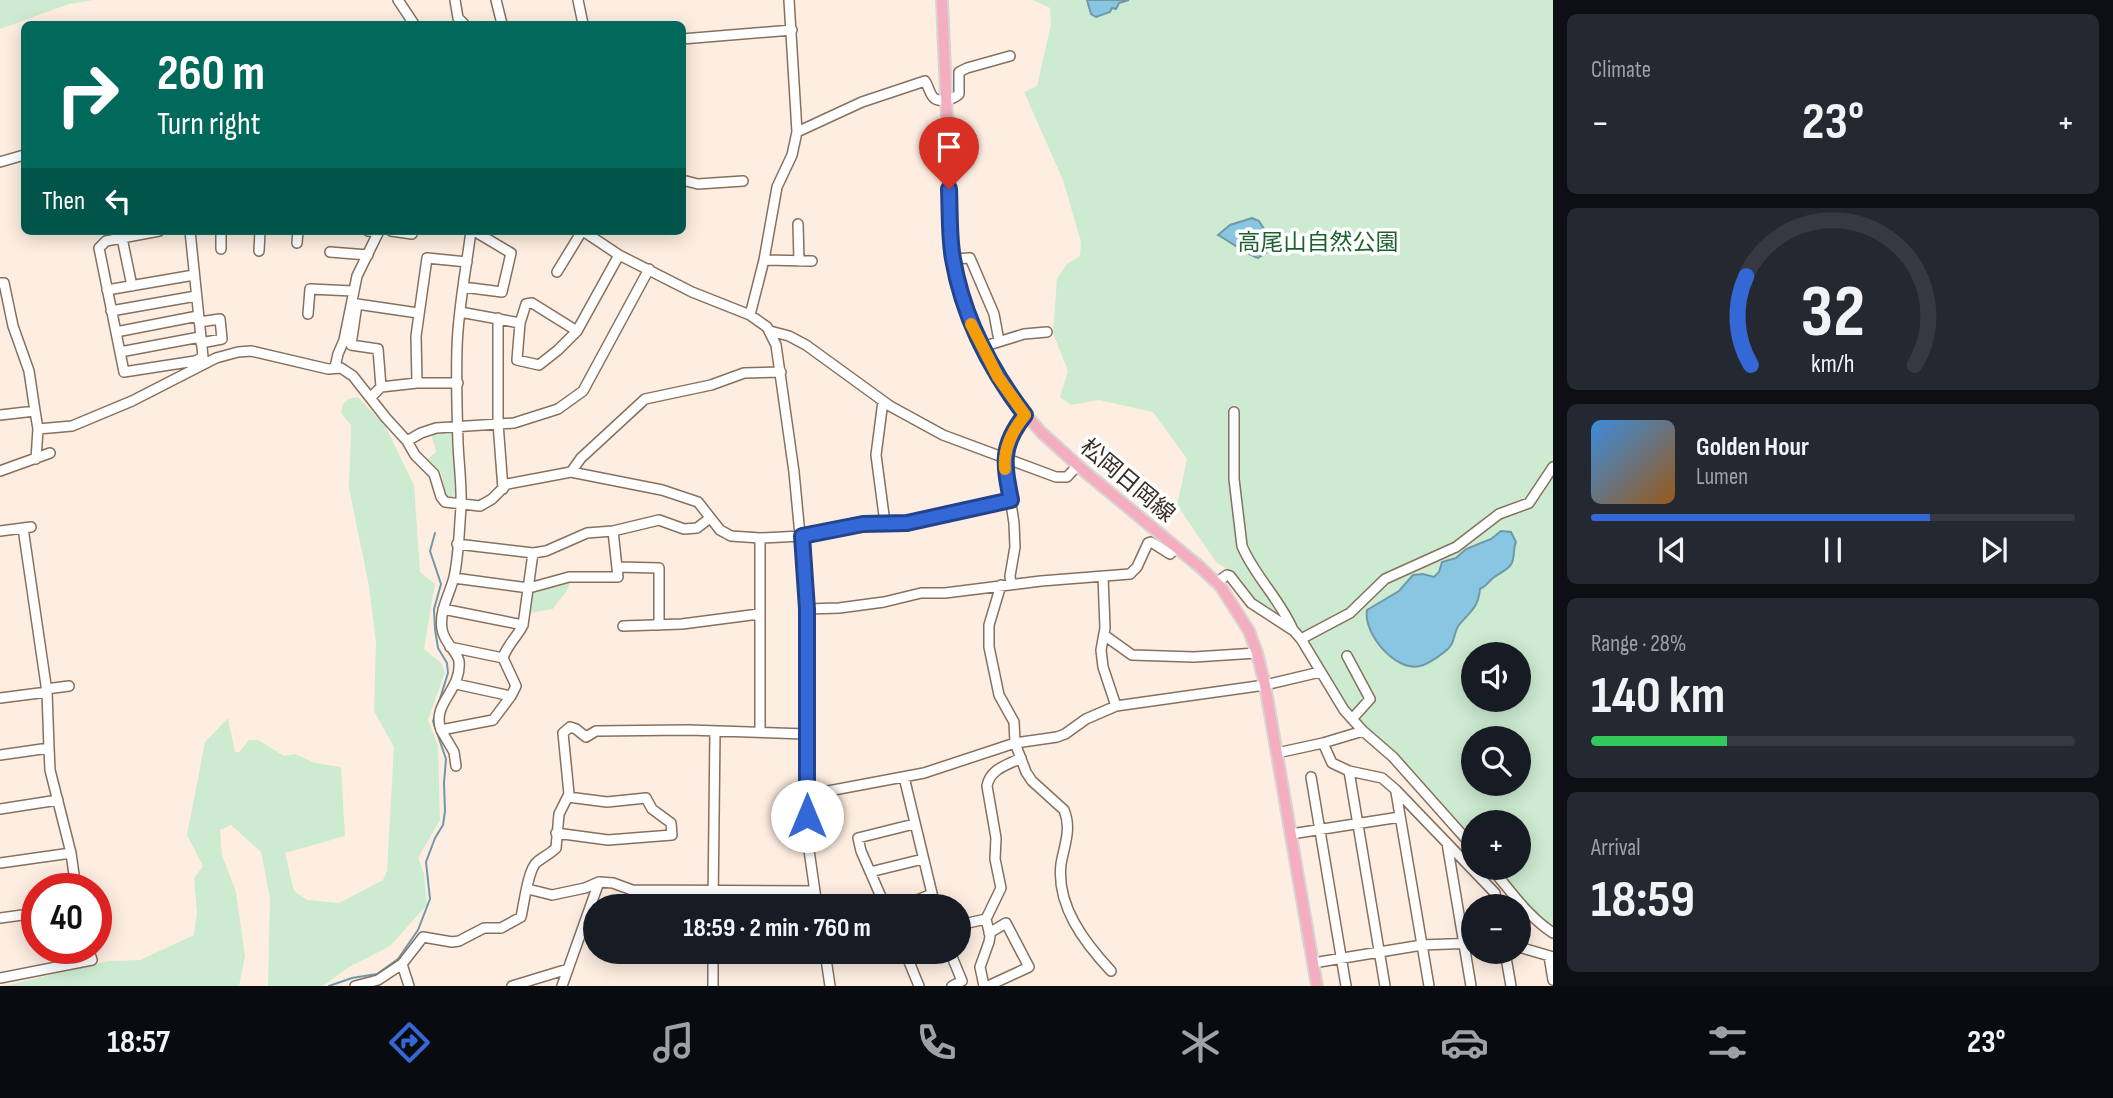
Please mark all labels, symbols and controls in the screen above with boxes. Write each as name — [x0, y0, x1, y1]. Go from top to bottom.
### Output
text: 260 m — [157, 45, 265, 104]
icon: right — [42, 49, 133, 140]
text: Climate — [1591, 56, 1651, 84]
text: 23° — [1802, 91, 1864, 154]
text: − — [1591, 101, 1610, 146]
text: + — [2056, 101, 2075, 146]
text: Turn right — [157, 105, 261, 144]
pin — [919, 117, 979, 189]
icon: arrive — [930, 128, 968, 166]
icon: left — [99, 182, 137, 220]
text: Then — [42, 186, 85, 217]
park label: 高尾山自然公園 — [1238, 229, 1399, 257]
text: 32 — [1801, 269, 1865, 357]
text: km/h — [1811, 349, 1855, 380]
text: Golden Hour — [1696, 432, 1809, 463]
street label: 松岡日岡線 — [1074, 433, 1180, 528]
text: Lumen — [1696, 463, 1748, 491]
icon: previous — [1653, 531, 1691, 569]
icon: pause — [1814, 531, 1852, 569]
icon: next — [1975, 531, 2013, 569]
text: Range · 28% — [1591, 630, 1686, 658]
map controls — [1461, 642, 1531, 964]
button: sound — [1461, 642, 1531, 712]
text: 140 km — [1591, 665, 1725, 728]
button: search — [1461, 726, 1531, 796]
position arrow — [770, 779, 844, 853]
button: + — [1461, 810, 1531, 880]
text: Arrival — [1591, 834, 1640, 862]
text: 18:59 — [1591, 869, 1695, 932]
speed limit sign: 40 — [21, 873, 112, 964]
button: − — [1461, 894, 1531, 964]
text: 18:59 · 2 min · 760 m — [683, 913, 871, 944]
icon: directions — [385, 1018, 434, 1067]
icon: music — [649, 1018, 698, 1067]
icon: phone — [912, 1018, 961, 1067]
icon: climate — [1176, 1018, 1225, 1067]
icon: car — [1440, 1018, 1489, 1067]
icon: filters — [1703, 1018, 1752, 1067]
text: 18:57 — [107, 1023, 170, 1062]
text: 23° — [1967, 1023, 2006, 1062]

